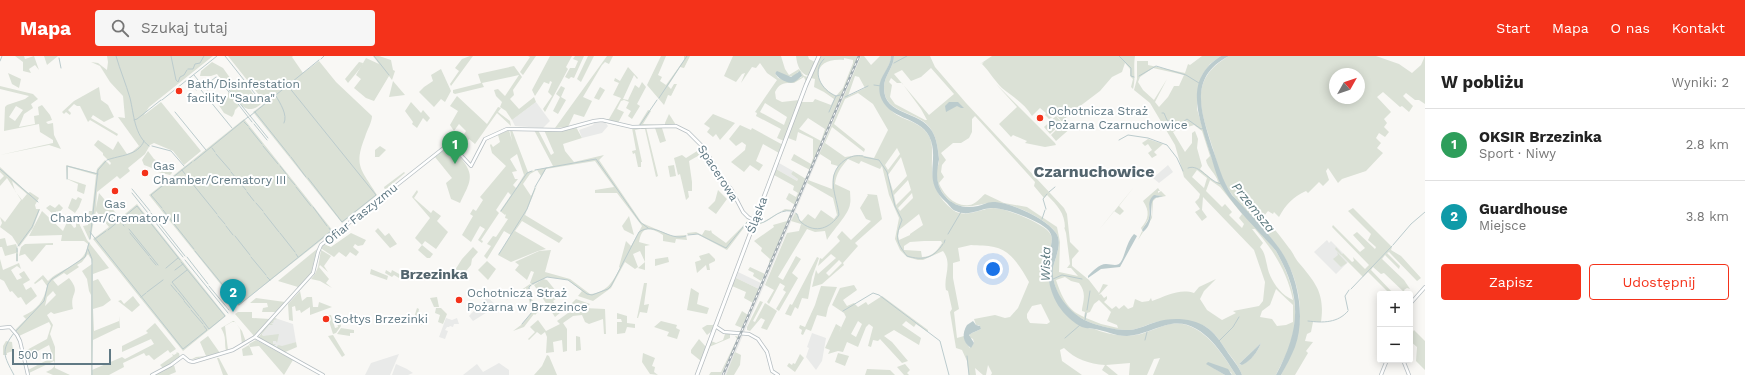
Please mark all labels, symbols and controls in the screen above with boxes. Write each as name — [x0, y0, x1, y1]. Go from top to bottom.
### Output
search box — [95, 10, 375, 46]
text: Mapa — [20, 17, 71, 40]
icon: search — [109, 17, 131, 39]
text: Szukaj tutaj — [141, 19, 228, 37]
text: Start — [1496, 20, 1530, 36]
text: Mapa — [1552, 20, 1589, 36]
text: O nas — [1611, 20, 1650, 36]
text: Kontakt — [1672, 20, 1725, 36]
north arrow — [1329, 68, 1365, 104]
text: W pobliżu — [1441, 72, 1524, 92]
text: Wyniki: 2 — [1672, 75, 1729, 90]
place label: Bath/Disinfestation facility "Sauna" — [187, 77, 300, 105]
marker: Bath/Disinfestation facility "Sauna" — [174, 86, 184, 96]
place label: Ochotnicza Straż Pożarna Czarnuchowice — [1048, 104, 1188, 132]
marker: Ochotnicza Straż Pożarna Czarnuchowice — [1035, 113, 1045, 123]
text: OKSIR Brzezinka — [1479, 128, 1602, 146]
pin: 1 — [442, 131, 468, 164]
text: 1 — [1451, 137, 1457, 152]
text: 2.8 km — [1686, 137, 1729, 152]
street label: Spacerowa — [695, 142, 741, 204]
text: Sport · Niwy — [1479, 146, 1556, 161]
place label: Gas Chamber/Crematory III — [153, 159, 286, 187]
district label: Czarnuchowice — [1034, 162, 1154, 181]
marker: Gas Chamber/Crematory III — [140, 168, 150, 178]
water label: Przemsza — [1229, 179, 1278, 235]
street label: Ofiar Faszyzmu — [322, 180, 400, 248]
marker: Gas Chamber/Crematory II — [110, 186, 120, 196]
street label: Śląska — [744, 195, 770, 235]
place label: Gas Chamber/Crematory II — [50, 197, 180, 225]
text: Guardhouse — [1479, 200, 1568, 218]
text: 2 — [1450, 209, 1458, 224]
text: 3.8 km — [1686, 209, 1729, 224]
text: Miejsce — [1479, 218, 1526, 233]
water label: Wisła — [1038, 246, 1053, 282]
your location — [983, 259, 1003, 279]
button: Zapisz — [1441, 264, 1581, 300]
button: Udostępnij — [1589, 264, 1729, 300]
district label: Brzezinka — [400, 266, 469, 282]
pin: 2 — [220, 279, 246, 312]
place label: Ochotnicza Straż Pożarna w Brzezince — [467, 286, 588, 314]
map controls — [1377, 291, 1413, 363]
button: + — [1377, 291, 1413, 327]
marker: Ochotnicza Straż Pożarna w Brzezince — [454, 295, 464, 305]
place label: Sołtys Brzezinki — [334, 312, 428, 326]
marker: Sołtys Brzezinki — [321, 314, 331, 324]
button: − — [1377, 327, 1413, 363]
scale bar — [12, 347, 111, 366]
text: 500 m — [18, 349, 52, 362]

